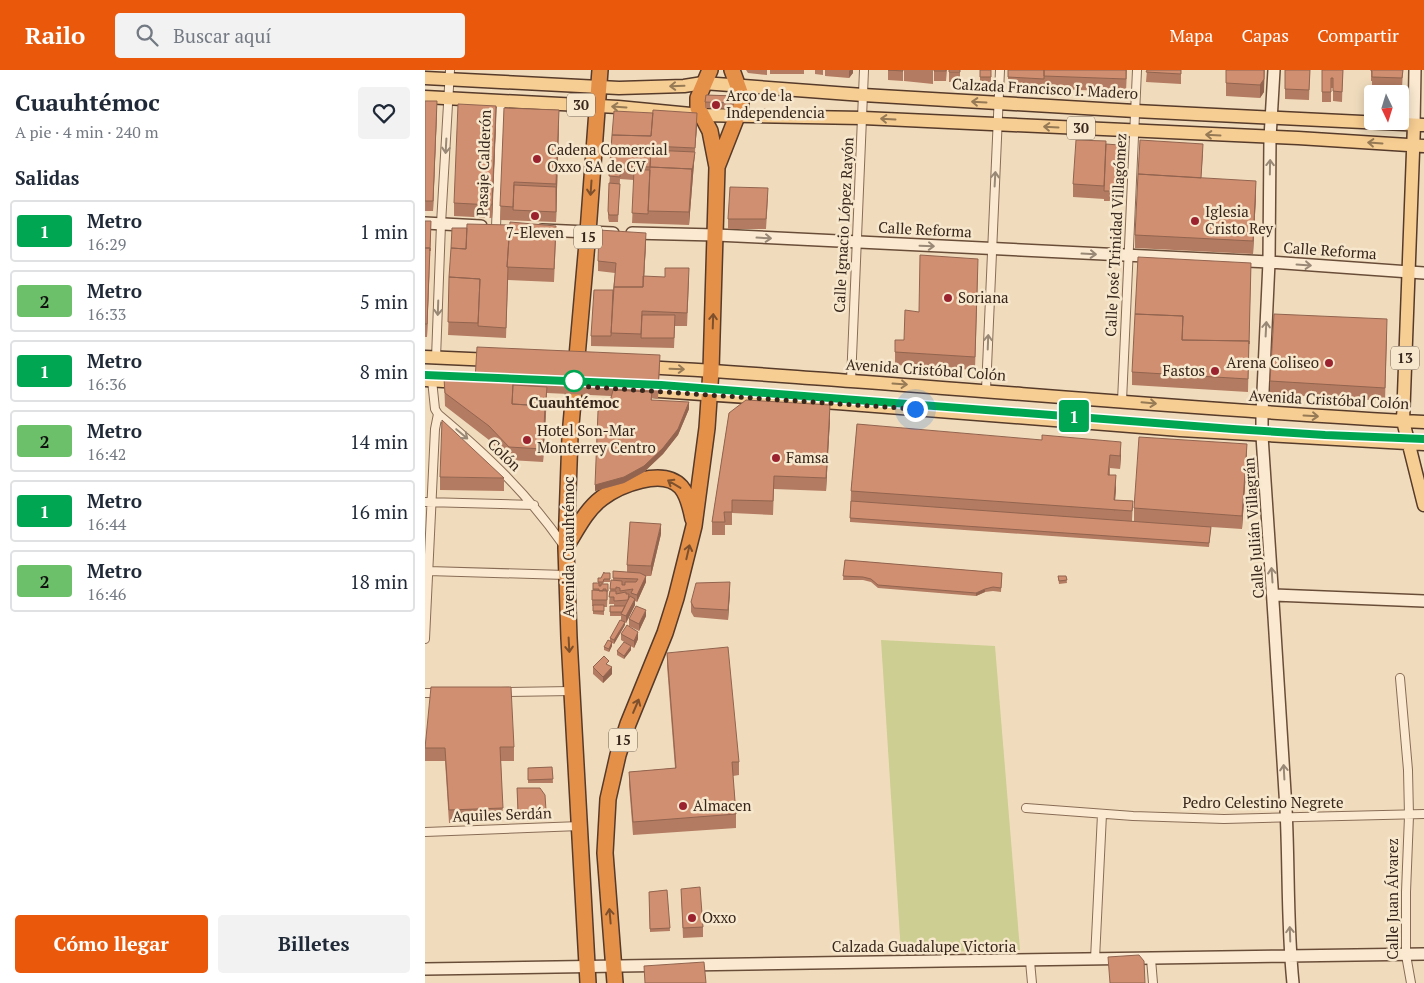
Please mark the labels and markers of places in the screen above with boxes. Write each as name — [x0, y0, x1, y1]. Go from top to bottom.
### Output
place label: Arco de la Independencia — [726, 85, 825, 122]
marker: Arco de la Independencia — [710, 99, 722, 111]
place label: Cadena Comercial Oxxo SA de CV — [547, 139, 668, 176]
marker: Cadena Comercial Oxxo SA de CV — [531, 153, 543, 165]
place label: Iglesia Cristo Rey — [1205, 201, 1273, 238]
marker: 7-Eleven — [529, 210, 541, 222]
marker: Iglesia Cristo Rey — [1189, 215, 1201, 227]
place label: 7-Eleven — [506, 222, 564, 242]
place label: Soriana — [958, 287, 1009, 307]
marker: Soriana — [942, 292, 954, 304]
place label: Arena Coliseo — [1226, 352, 1319, 372]
marker: Arena Coliseo — [1323, 357, 1335, 369]
place label: Fastos — [1162, 360, 1205, 380]
marker: Fastos — [1209, 365, 1221, 377]
marker: Cuauhtémoc — [563, 370, 585, 392]
place label: Cuauhtémoc — [529, 392, 619, 412]
place label: Hotel Son-Mar Monterrey Centro — [537, 420, 656, 457]
marker: Hotel Son-Mar Monterrey Centro — [521, 434, 533, 446]
place label: Famsa — [786, 447, 829, 467]
marker: Famsa — [770, 452, 782, 464]
place label: Almacen — [693, 795, 752, 815]
marker: Almacen — [677, 800, 689, 812]
place label: Oxxo — [702, 907, 736, 927]
marker: Oxxo — [686, 912, 698, 924]

